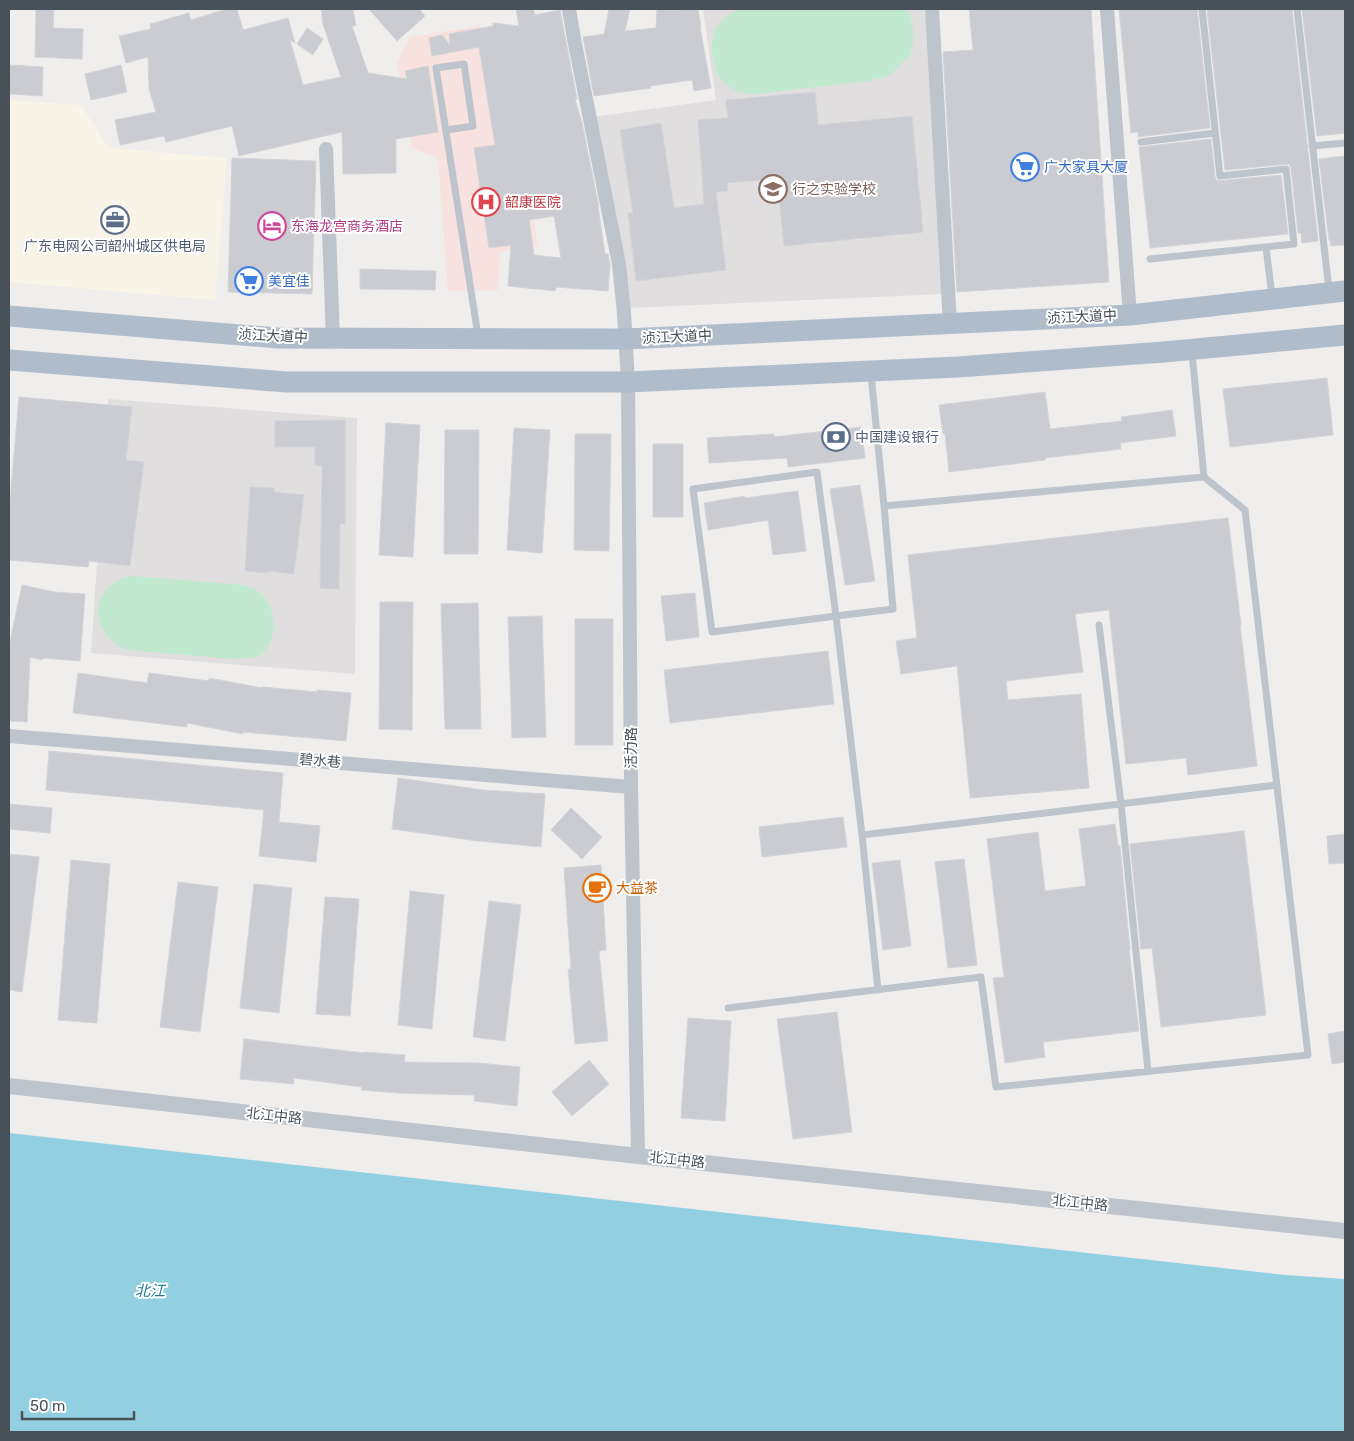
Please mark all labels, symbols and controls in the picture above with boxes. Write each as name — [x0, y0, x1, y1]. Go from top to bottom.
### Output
supermarket icon: 广大家具大厦 — [1010, 152, 1040, 182]
place label: 广大家具大厦 — [1044, 159, 1128, 176]
school or university icon: 行之实验学校 — [758, 174, 788, 204]
place label: 行之实验学校 — [792, 181, 876, 198]
hospital icon: 韶康医院 — [471, 187, 501, 217]
place label: 韶康医院 — [505, 194, 561, 211]
office icon: 广东电网公司韶州城区供电局 — [100, 205, 130, 235]
hotel icon: 东海龙宫商务酒店 — [257, 211, 287, 241]
place label: 东海龙宫商务酒店 — [291, 218, 403, 235]
place label: 广东电网公司韶州城区供电局 — [24, 238, 206, 255]
supermarket icon: 美宜佳 — [234, 266, 264, 296]
place label: 美宜佳 — [268, 273, 310, 290]
street label: 浈江大道中 — [1047, 307, 1117, 327]
street label: 浈江大道中 — [238, 326, 308, 346]
street label: 浈江大道中 — [642, 327, 712, 347]
bank icon: 中国建设银行 — [821, 422, 851, 452]
place label: 中国建设银行 — [855, 429, 939, 446]
street label: 活力路 — [623, 727, 640, 769]
street label: 碧水巷 — [298, 751, 342, 771]
cafe icon: 大益茶 — [582, 873, 612, 903]
place label: 大益茶 — [616, 880, 658, 897]
street label: 北江中路 — [245, 1105, 303, 1127]
street label: 北江中路 — [648, 1149, 706, 1171]
street label: 北江中路 — [1051, 1192, 1109, 1214]
water label: 北江 — [135, 1282, 167, 1300]
scale bar — [22, 1388, 135, 1420]
text: 50 m — [30, 1397, 65, 1415]

